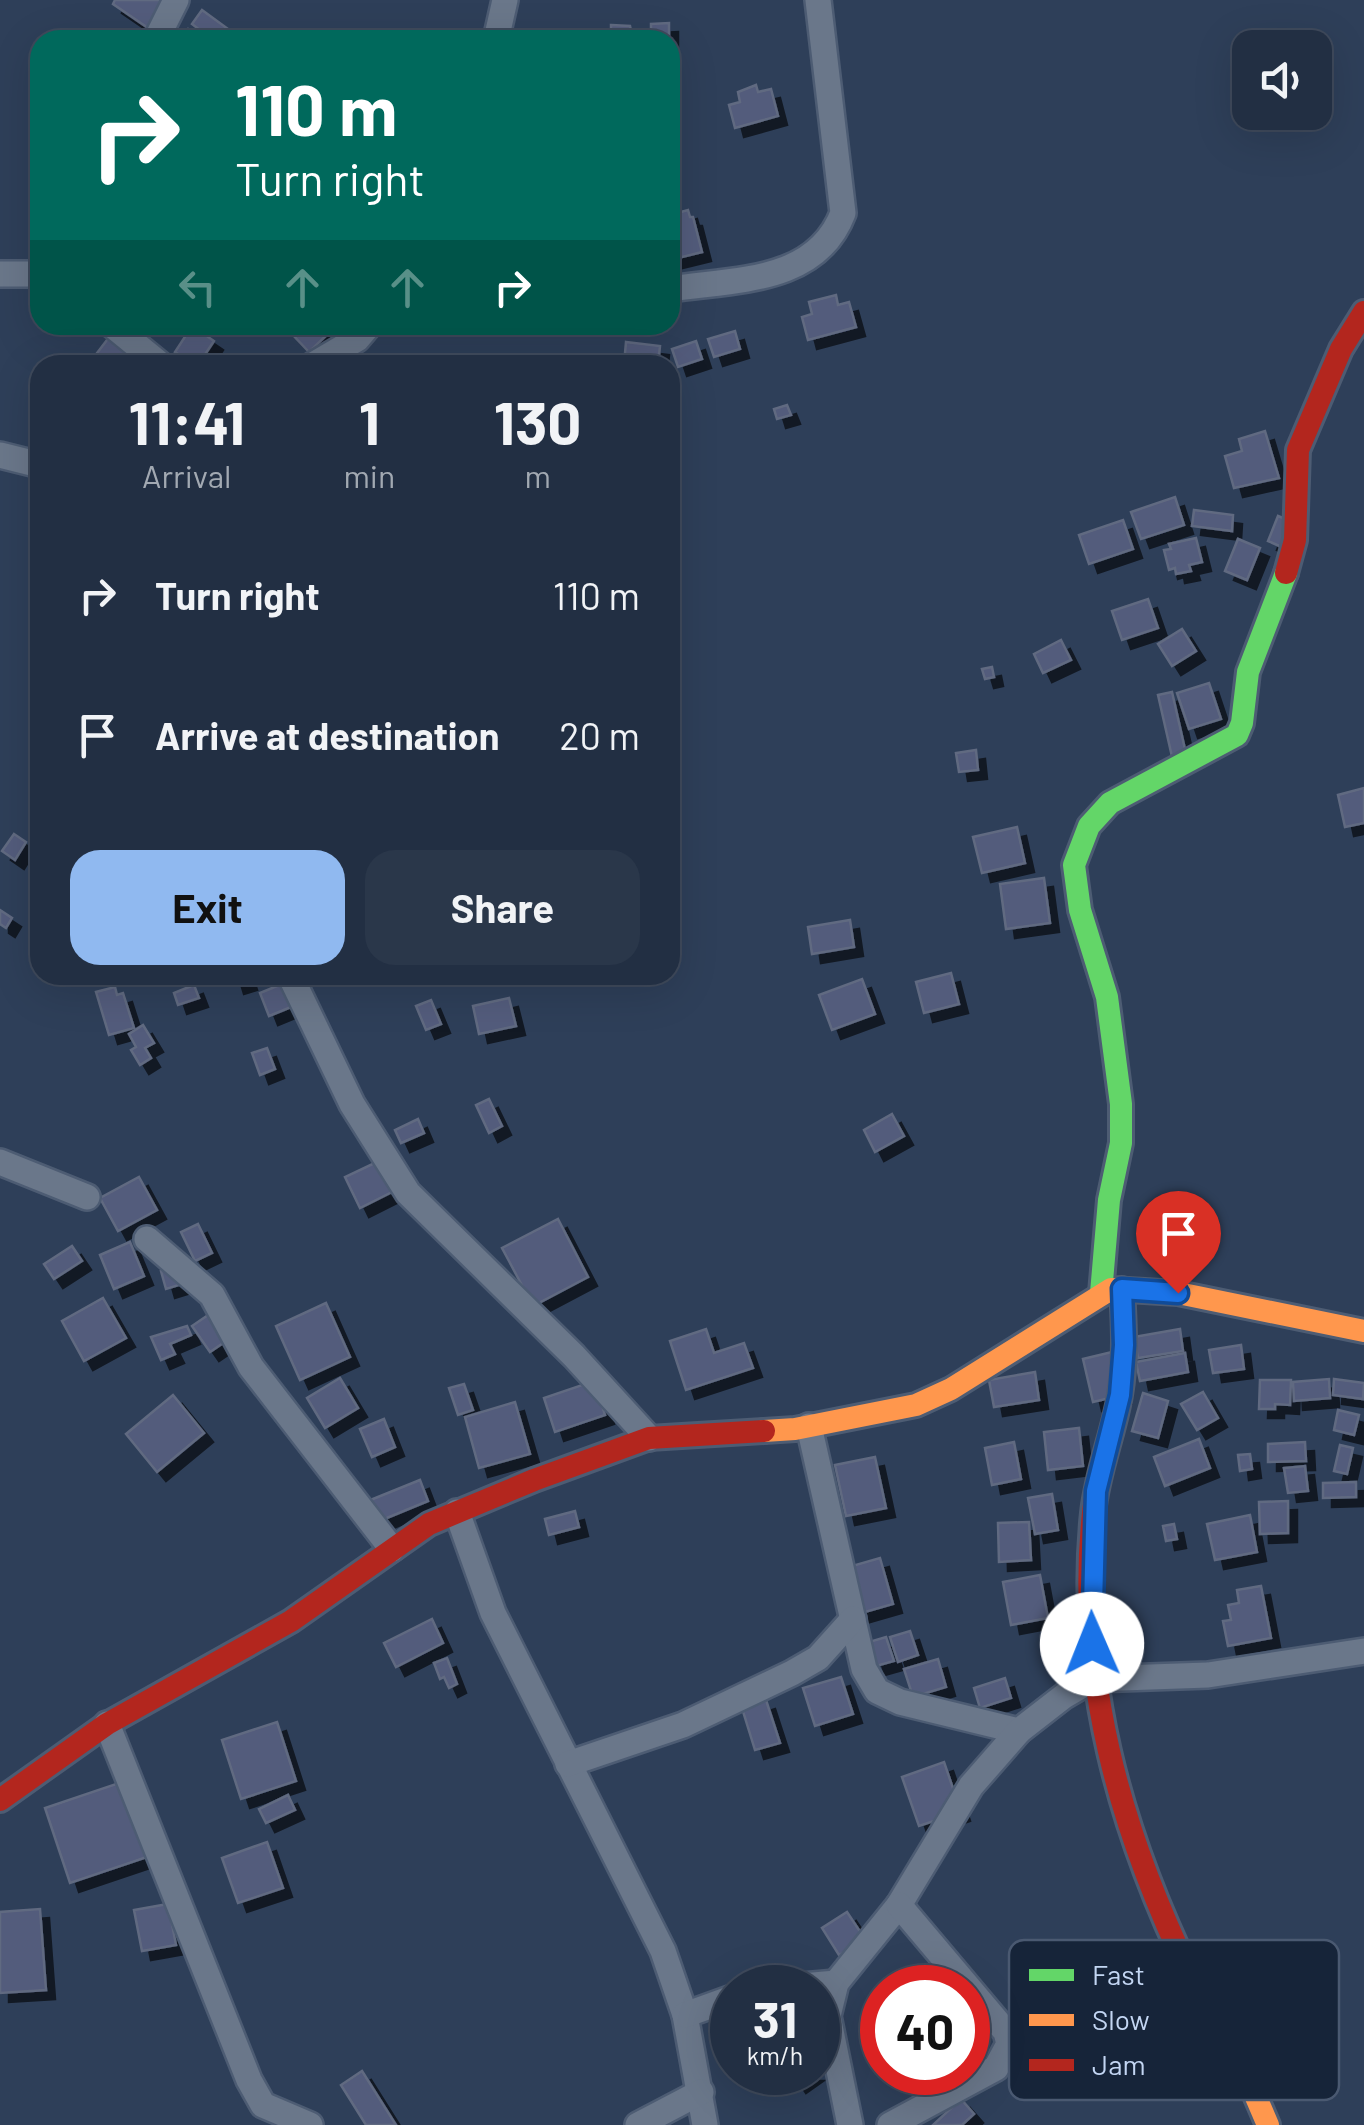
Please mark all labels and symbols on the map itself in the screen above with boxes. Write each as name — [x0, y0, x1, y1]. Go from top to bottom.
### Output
pin — [1136, 1191, 1221, 1294]
position arrow — [1040, 1592, 1144, 1696]
legend — [1009, 1940, 1339, 2100]
text: Fast — [1092, 1957, 1145, 1991]
speed limit sign: 40 — [860, 1965, 990, 2095]
text: Slow — [1092, 2002, 1150, 2036]
text: Jam — [1092, 2047, 1146, 2081]

